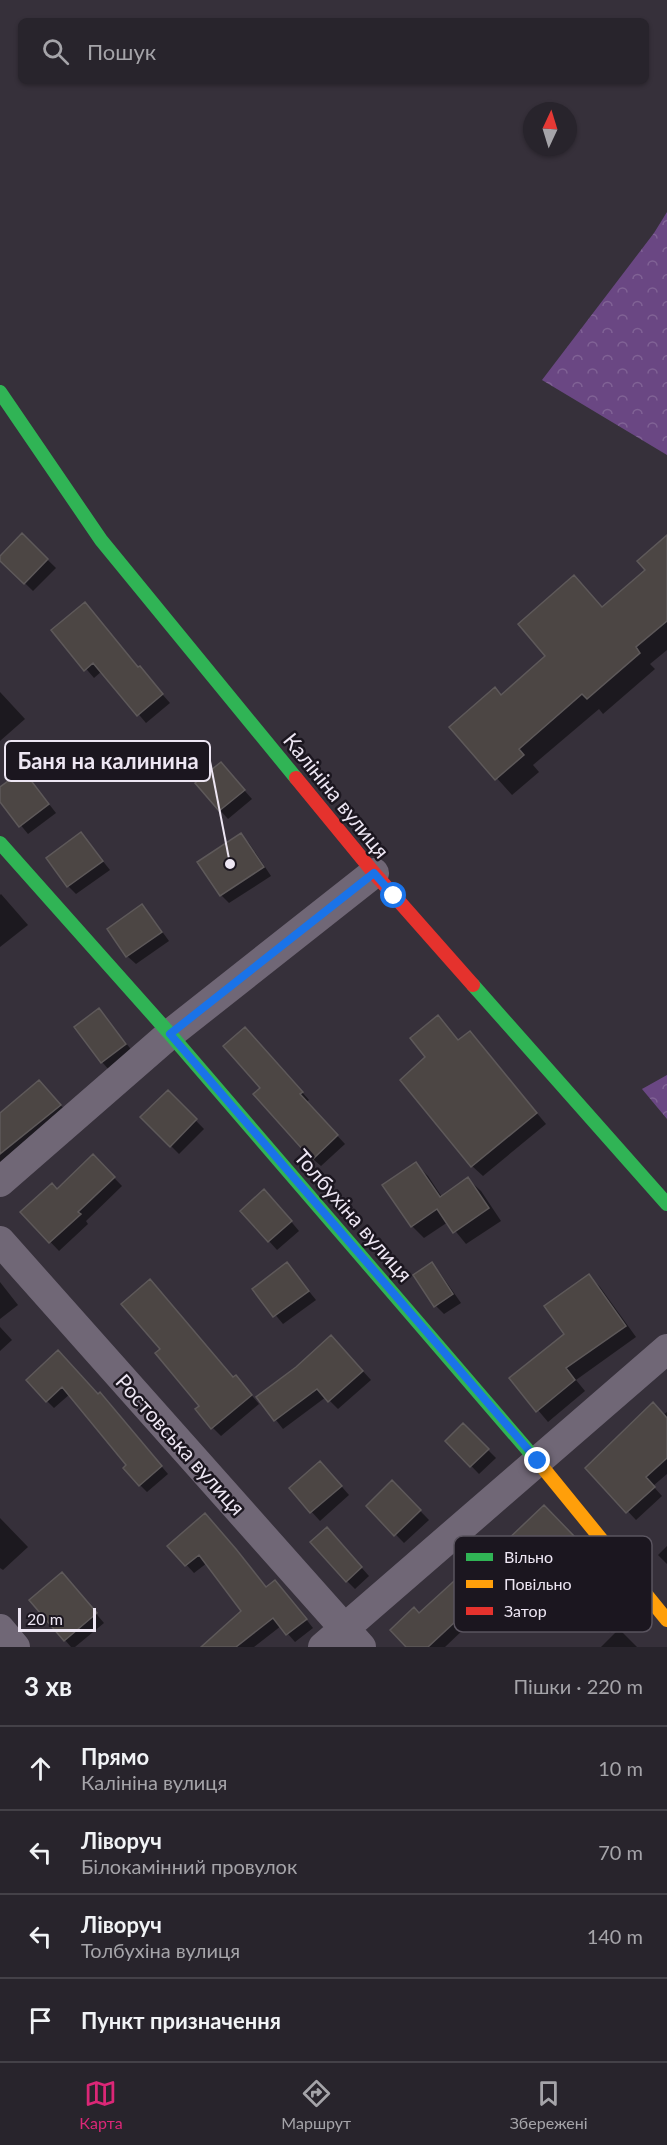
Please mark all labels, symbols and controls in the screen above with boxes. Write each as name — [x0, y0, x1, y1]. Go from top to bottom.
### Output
search box — [18, 18, 649, 84]
icon: search — [39, 35, 72, 68]
text: Пошук — [87, 38, 156, 65]
north arrow — [523, 102, 577, 156]
street label: Калініна вулиця — [279, 727, 395, 863]
callout: Баня на калинина — [5, 741, 210, 781]
text: Баня на калинина — [17, 747, 199, 774]
route start — [380, 882, 406, 908]
street label: Толбухіна вулиця — [290, 1144, 418, 1286]
street label: Ростовська вулиця — [111, 1368, 251, 1520]
route end — [524, 1447, 550, 1473]
legend — [454, 1536, 652, 1632]
text: Вільно — [504, 1547, 553, 1566]
text: Повільно — [504, 1574, 571, 1593]
text: Затор — [504, 1601, 547, 1620]
scale bar — [18, 1605, 96, 1632]
text: 20 m — [27, 1609, 63, 1628]
text: 3 хв — [24, 1670, 72, 1702]
text: Пішки · 220 m — [514, 1674, 643, 1698]
text: Прямо — [81, 1743, 149, 1770]
icon: ahead — [24, 1752, 57, 1785]
text: 10 m — [598, 1756, 643, 1780]
text: Калініна вулиця — [81, 1770, 227, 1794]
text: Ліворуч — [81, 1827, 162, 1854]
icon: left — [24, 1836, 57, 1869]
text: 70 m — [598, 1840, 643, 1864]
text: Білокамінний провулок — [81, 1854, 297, 1878]
text: Ліворуч — [81, 1911, 162, 1938]
icon: left — [24, 1920, 57, 1953]
text: 140 m — [587, 1924, 643, 1948]
text: Толбухіна вулиця — [81, 1938, 240, 1962]
icon: arrive — [24, 2004, 57, 2037]
text: Пункт призначення — [81, 2007, 281, 2034]
tab: Карта — [79, 2077, 123, 2132]
tab: Маршрут — [281, 2077, 351, 2132]
tab: Збережені — [510, 2077, 588, 2132]

